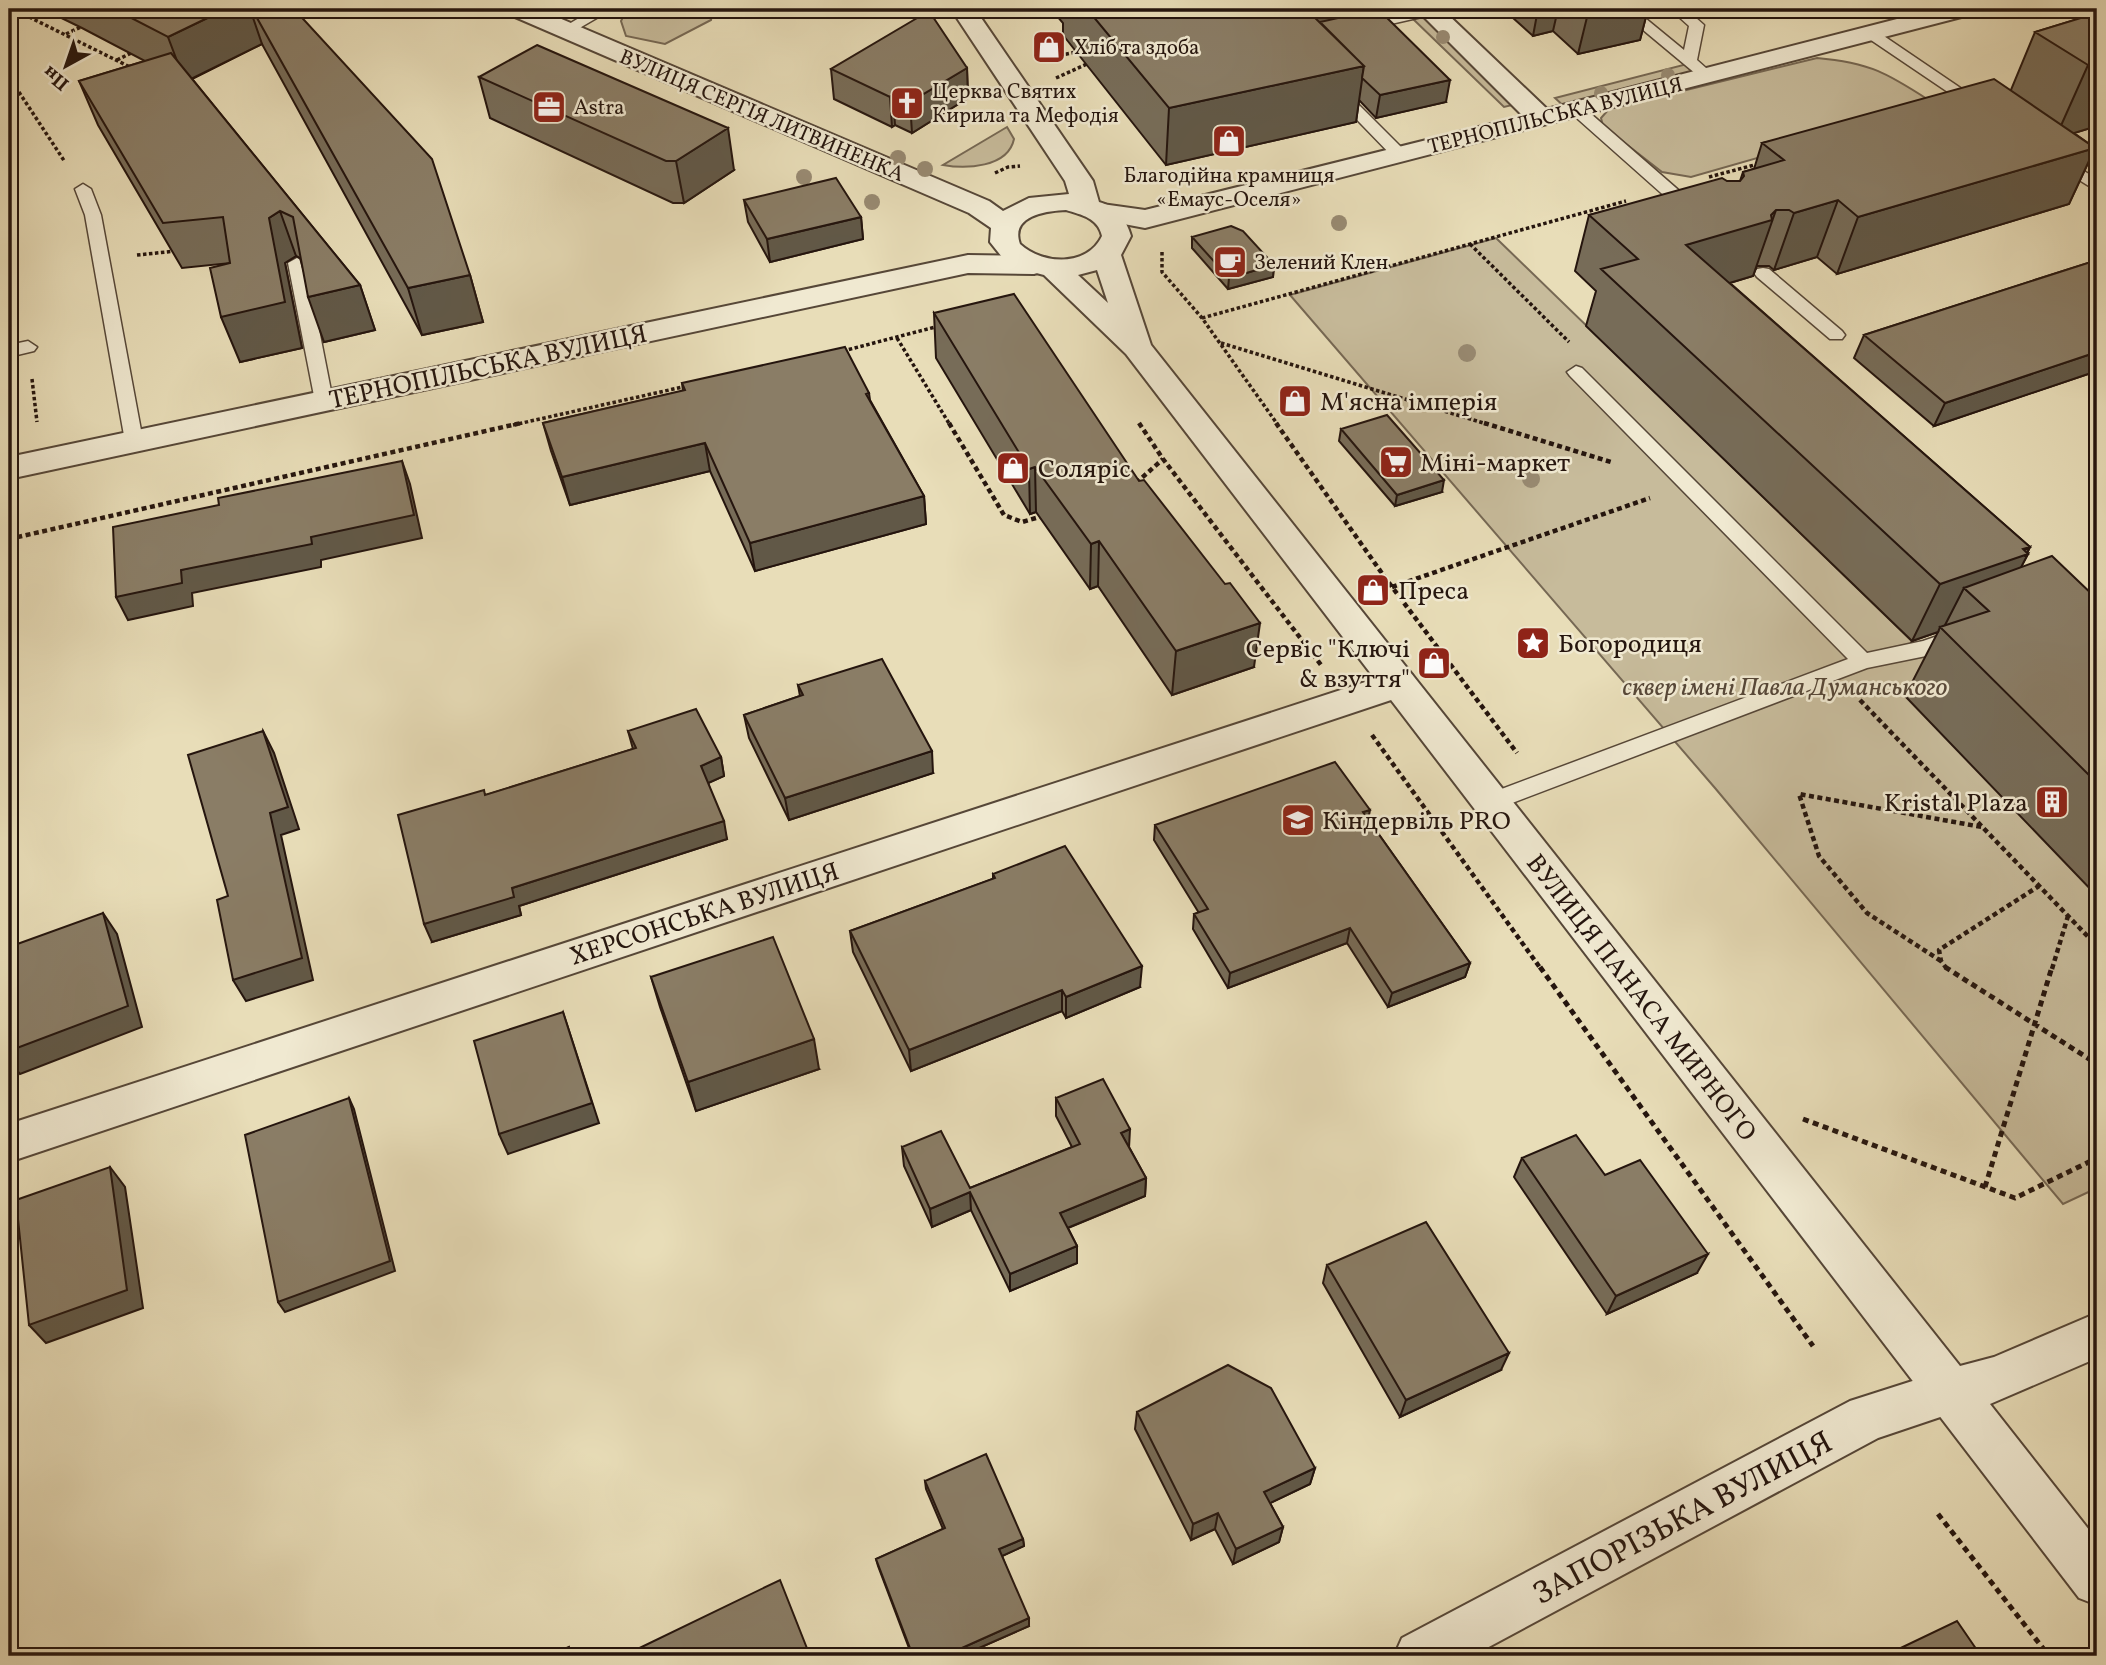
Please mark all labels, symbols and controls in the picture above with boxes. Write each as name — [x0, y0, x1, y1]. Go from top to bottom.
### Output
shop icon: Хліб та здоба — [1030, 28, 1068, 66]
north arrow — [32, 32, 102, 102]
place label: Хліб та здоба — [1074, 34, 1199, 63]
street label: ВУЛИЦЯ СЕРГІЯ ЛИТВИНЕНКА — [614, 43, 909, 190]
text: Пн — [38, 59, 75, 96]
street label: ТЕРНОПІЛЬСЬКА ВУЛИЦЯ — [1425, 71, 1686, 162]
place label: Церква Святих Кирила та Мефодія — [932, 78, 1119, 131]
church icon: Церква Святих Кирила та Мефодія — [888, 84, 926, 122]
office icon: Astra — [530, 88, 568, 126]
place label: Astra — [574, 94, 624, 123]
shop icon: Благодійна крамниця «Емаус-Оселя» — [1210, 122, 1248, 160]
place label: Благодійна крамниця «Емаус-Оселя» — [1123, 162, 1335, 215]
cafe icon: Зелений Клен — [1211, 243, 1249, 281]
place label: Зелений Клен — [1254, 249, 1389, 278]
street label: ТЕРНОПІЛЬСЬКА ВУЛИЦЯ — [326, 317, 651, 419]
shop icon: М'ясна імперія — [1276, 382, 1314, 420]
place label: М'ясна імперія — [1320, 385, 1497, 421]
supermarket icon: Міні-маркет — [1377, 443, 1415, 481]
place label: Міні-маркет — [1420, 446, 1570, 482]
shop icon: Соляріс — [994, 449, 1032, 487]
place label: Соляріс — [1038, 452, 1131, 488]
shop icon: Преса — [1354, 571, 1392, 609]
place label: Преса — [1398, 574, 1469, 610]
place icon: Богородиця — [1514, 624, 1552, 662]
place label: Богородиця — [1558, 627, 1702, 663]
place label: Сервіс "Ключі & взуття" — [1246, 632, 1410, 698]
shop icon: Сервіс "Ключі & взуття" — [1415, 644, 1453, 682]
park label: сквер імені Павла Думанського — [1623, 670, 1948, 706]
building icon: Kristal Plaza — [2033, 783, 2071, 821]
place label: Kristal Plaza — [1884, 786, 2028, 822]
school or university icon: Кіндервіль PRO — [1279, 801, 1317, 839]
place label: Кіндервіль PRO — [1322, 804, 1511, 840]
street label: ВУЛИЦЯ ПАНАСА МИРНОГО — [1517, 847, 1764, 1149]
street label: ХЕРСОНСЬКА ВУЛИЦЯ — [565, 854, 844, 975]
street label: ЗАПОРІЗЬКА ВУЛИЦЯ — [1526, 1422, 1841, 1617]

